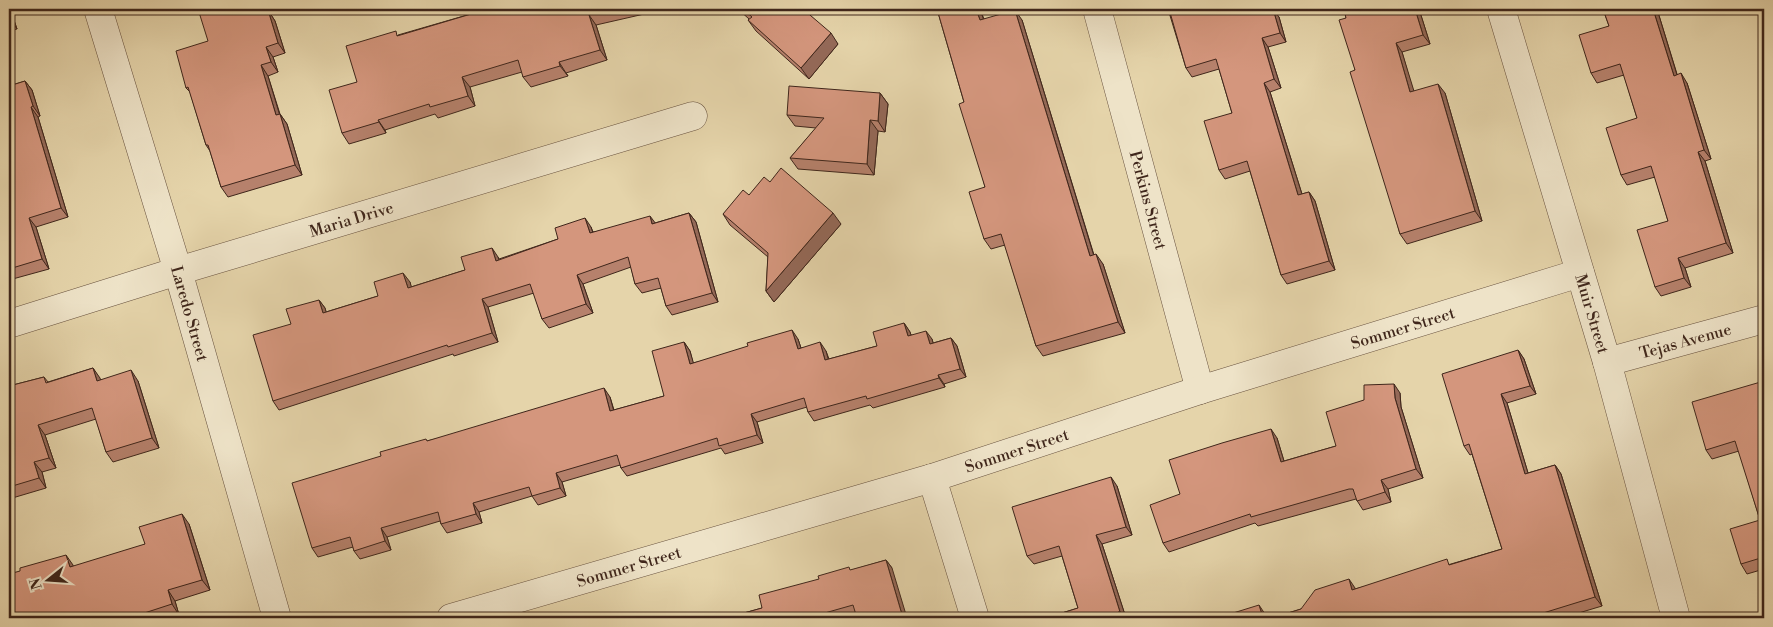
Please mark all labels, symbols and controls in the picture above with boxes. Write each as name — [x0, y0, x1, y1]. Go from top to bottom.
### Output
street label: Perkins Street — [1125, 149, 1171, 252]
street label: Maria Drive — [307, 198, 396, 242]
street label: Laredo Street — [166, 264, 212, 364]
street label: Muir Street — [1570, 272, 1613, 356]
street label: Sommer Street — [1348, 303, 1458, 354]
street label: Tejas Avenue — [1637, 319, 1734, 364]
street label: Sommer Street — [962, 425, 1072, 478]
street label: Sommer Street — [574, 542, 684, 592]
north arrow — [22, 554, 72, 604]
text: N — [26, 576, 47, 591]

